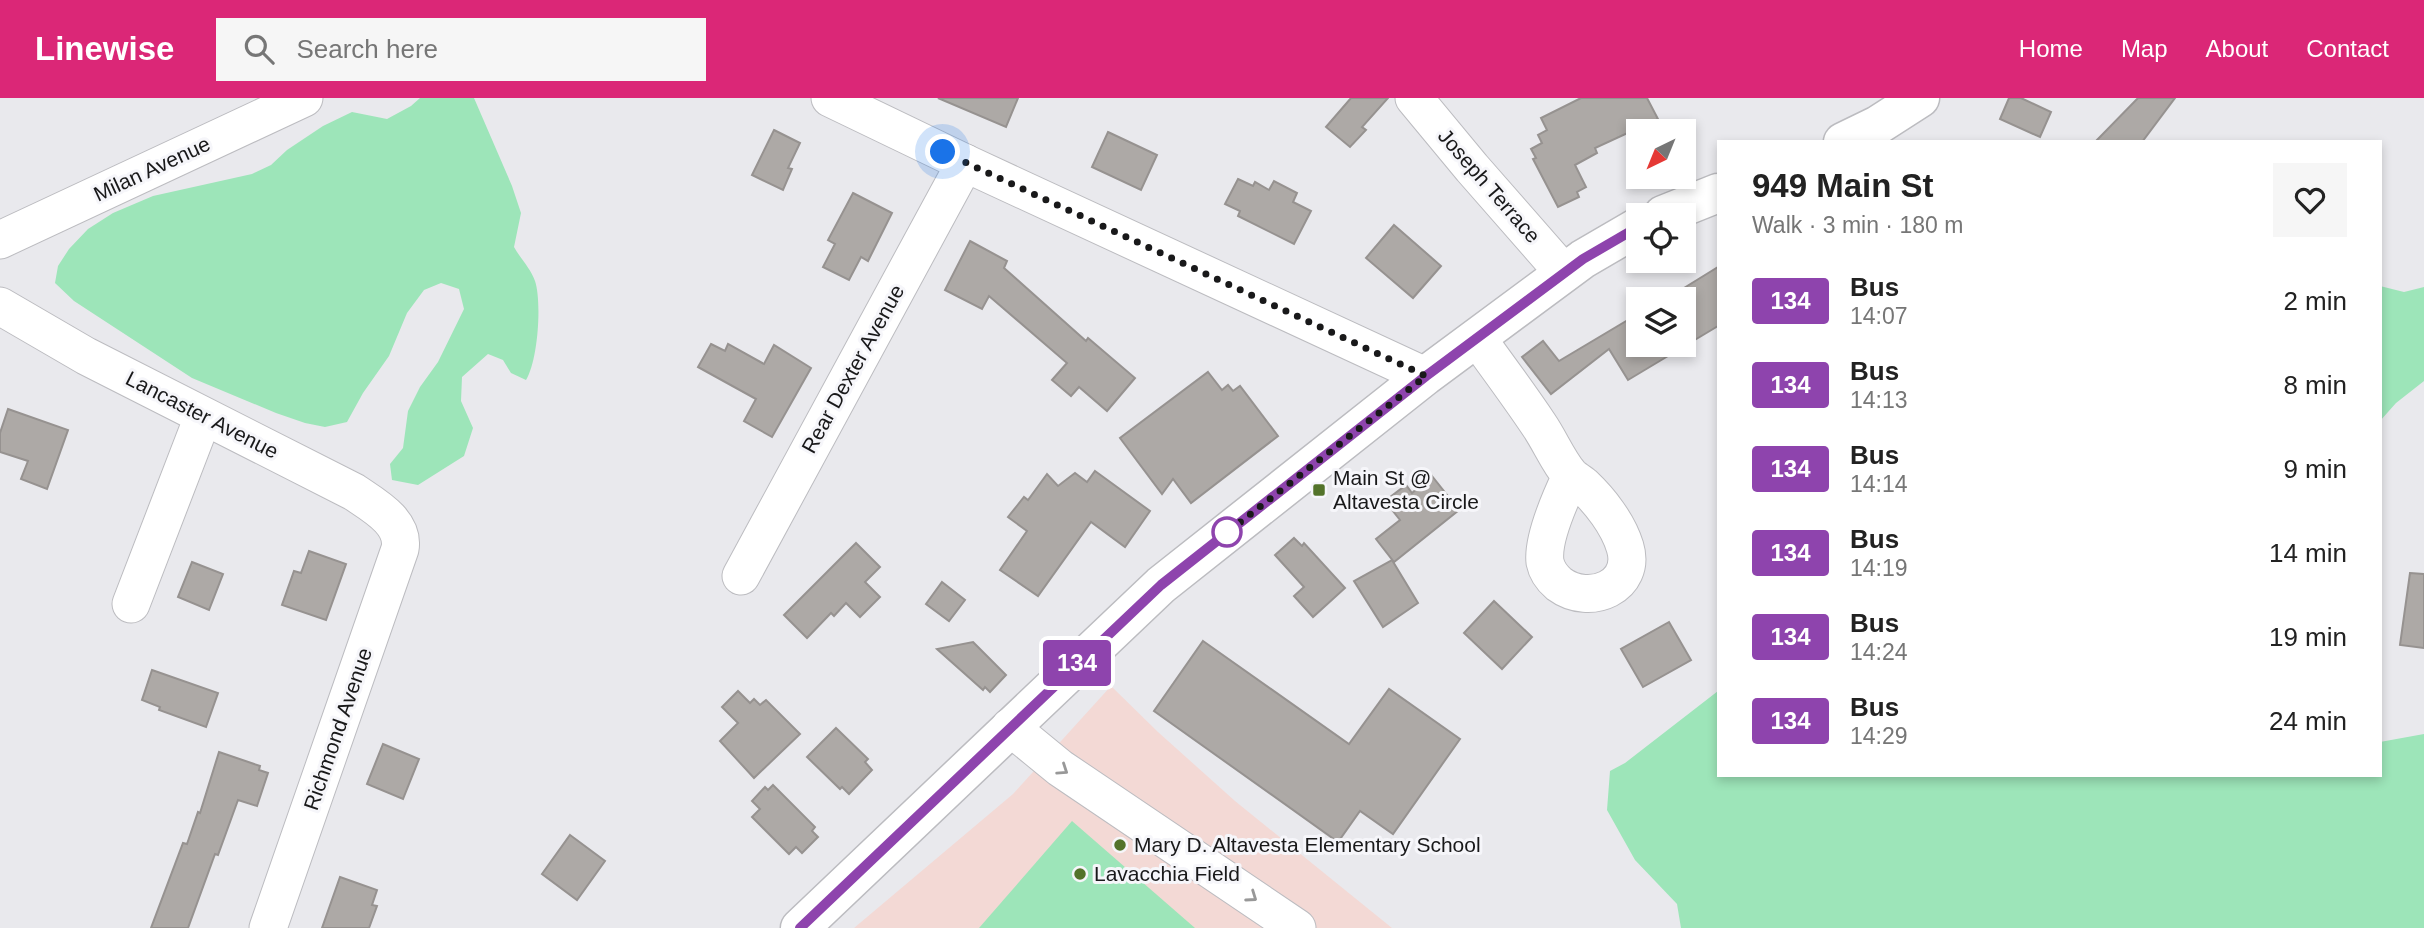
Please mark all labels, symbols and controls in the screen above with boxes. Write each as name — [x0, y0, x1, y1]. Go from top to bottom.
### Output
search box — [216, 18, 706, 81]
text: Linewise — [35, 30, 174, 67]
icon: search — [240, 30, 278, 68]
text: Search here — [296, 34, 438, 64]
text: Home — [2019, 35, 2083, 62]
text: Map — [2121, 35, 2168, 62]
text: About — [2206, 35, 2268, 62]
text: Contact — [2306, 35, 2389, 62]
north arrow — [1626, 119, 1696, 189]
map controls — [1626, 119, 1696, 357]
street label: Joseph Terrace — [1434, 124, 1545, 247]
street label: Milan Avenue — [90, 132, 214, 206]
your location — [925, 134, 960, 169]
button: heart — [2273, 163, 2347, 237]
text: 949 Main St — [1752, 167, 1934, 204]
button: locate — [1626, 203, 1696, 273]
text: Walk · 3 min · 180 m — [1752, 212, 1963, 238]
text: Bus — [1850, 272, 1899, 302]
street label: Rear Dexter Avenue — [797, 281, 908, 457]
text: 2 min — [2283, 286, 2347, 316]
button: layers — [1626, 287, 1696, 357]
text: 134 — [1770, 287, 1811, 314]
text: 14:07 — [1850, 303, 1908, 329]
text: Bus — [1850, 356, 1899, 386]
street label: Lancaster Avenue — [122, 366, 282, 463]
text: 8 min — [2283, 370, 2347, 400]
text: 134 — [1770, 371, 1811, 398]
text: 14:13 — [1850, 387, 1908, 413]
text: Bus — [1850, 440, 1899, 470]
text: 9 min — [2283, 454, 2347, 484]
text: 134 — [1770, 455, 1811, 482]
place label: Main St @ Altavesta Circle — [1333, 466, 1479, 513]
text: 14:14 — [1850, 471, 1908, 497]
marker: Main St @ Altavesta Circle — [1311, 482, 1327, 498]
unlabelled marker — [1212, 517, 1242, 547]
text: Bus — [1850, 524, 1899, 554]
text: 14 min — [2269, 538, 2347, 568]
text: 134 — [1770, 539, 1811, 566]
text: 14:19 — [1850, 555, 1908, 581]
text: Bus — [1850, 608, 1899, 638]
text: 19 min — [2269, 622, 2347, 652]
text: 134 — [1770, 623, 1811, 650]
text: 14:24 — [1850, 639, 1908, 665]
line badge: 134 — [1037, 640, 1117, 686]
street label: Richmond Avenue — [299, 645, 376, 813]
text: 134 — [1057, 649, 1097, 676]
text: Bus — [1850, 692, 1899, 722]
text: 24 min — [2269, 706, 2347, 736]
text: 134 — [1770, 707, 1811, 734]
text: 14:29 — [1850, 723, 1908, 749]
one-way arrow — [1056, 762, 1069, 775]
place label: Mary D. Altavesta Elementary School — [1134, 833, 1481, 856]
marker: Mary D. Altavesta Elementary School — [1112, 837, 1128, 853]
place label: Lavacchia Field — [1094, 862, 1240, 885]
marker: Lavacchia Field — [1072, 866, 1088, 882]
one-way arrow — [1244, 889, 1257, 901]

